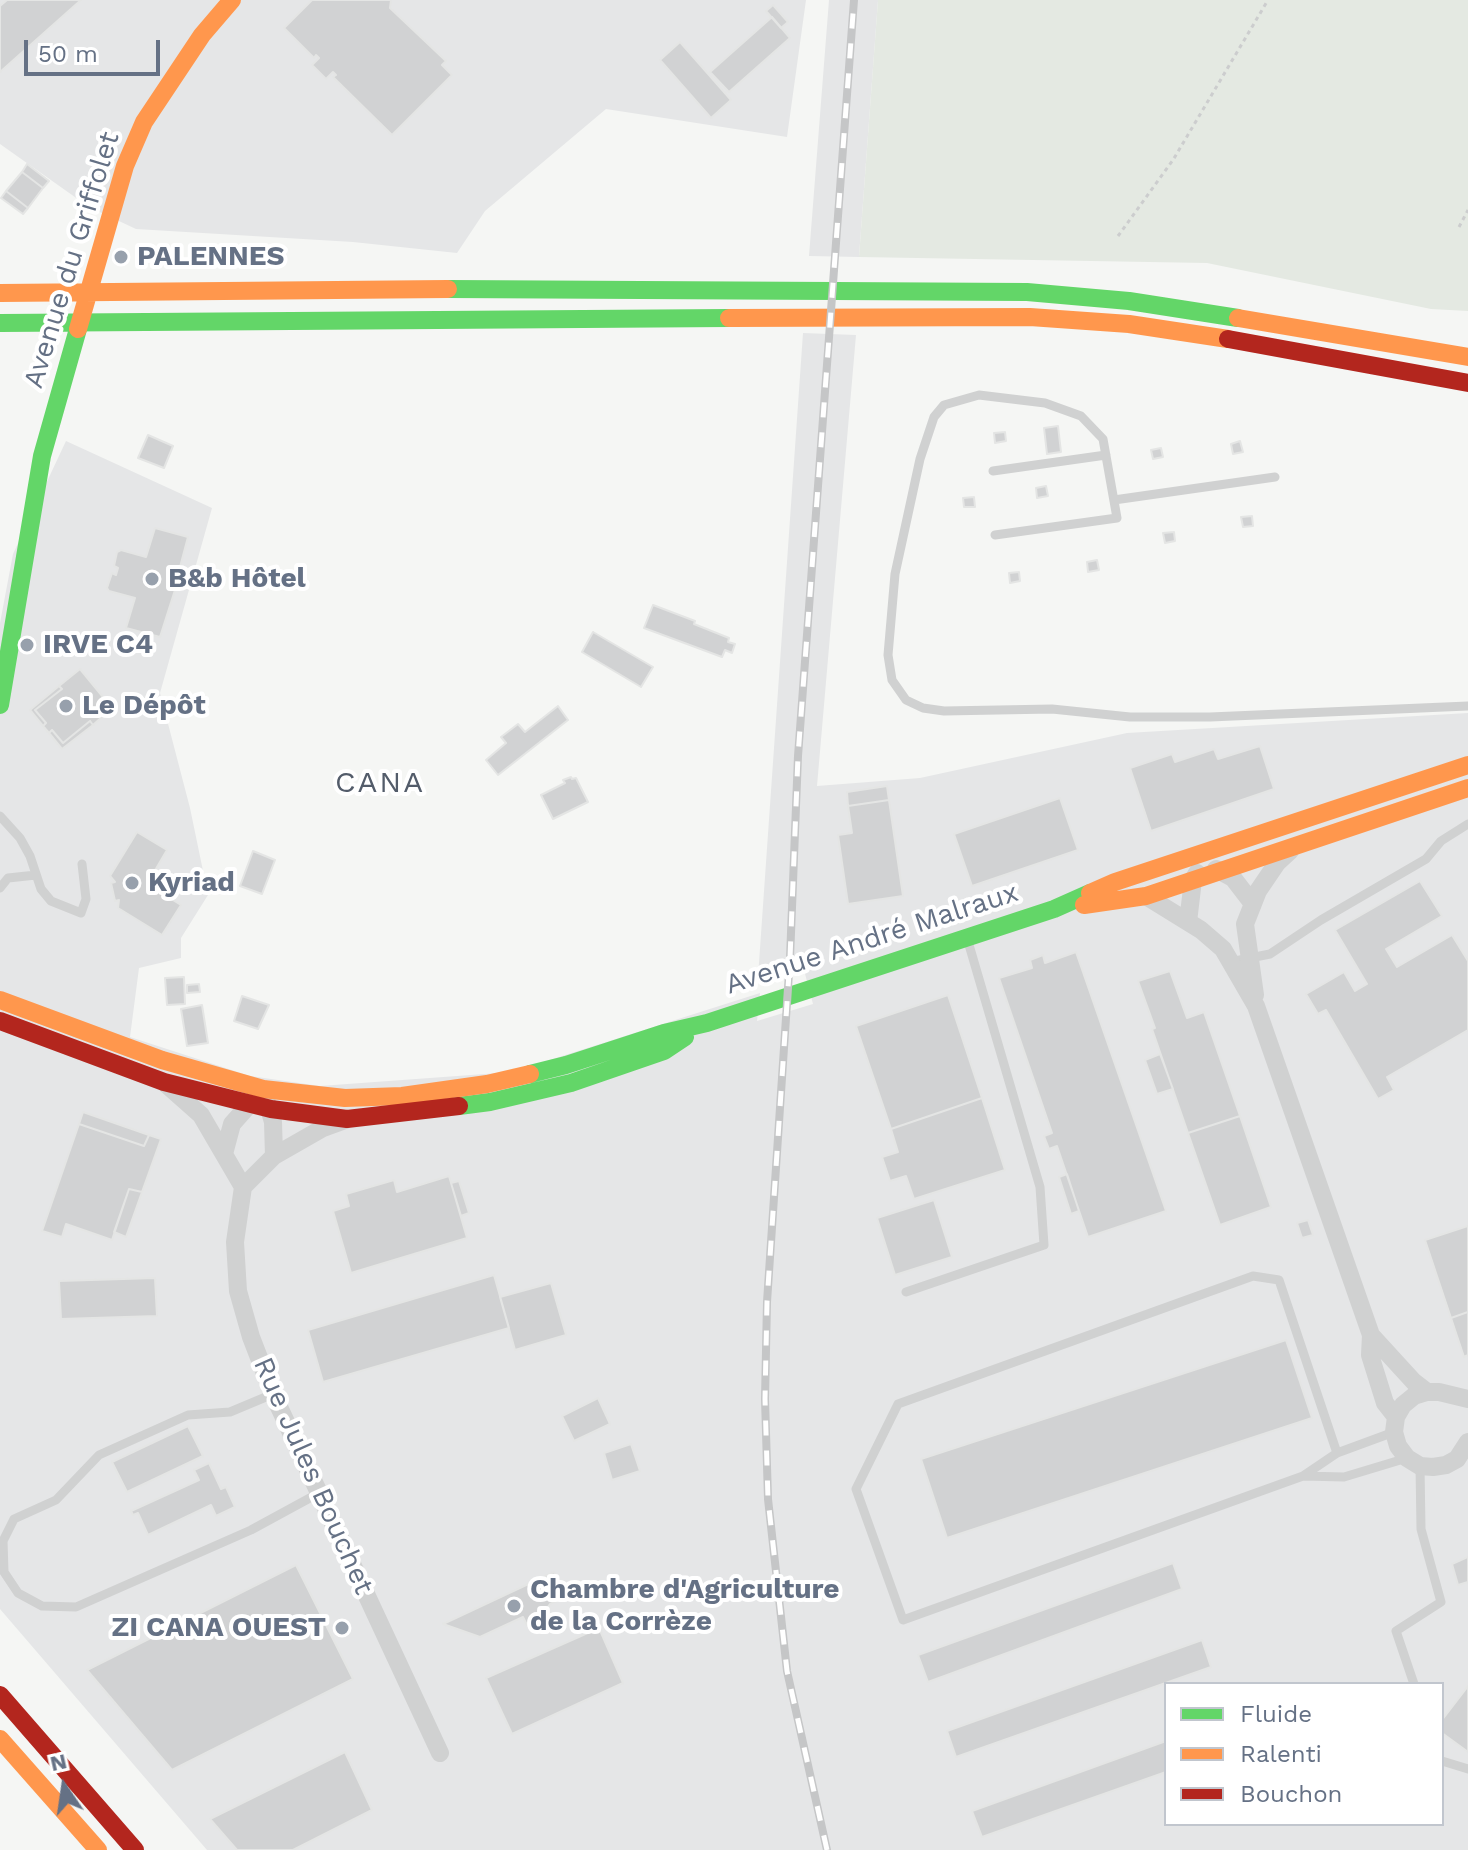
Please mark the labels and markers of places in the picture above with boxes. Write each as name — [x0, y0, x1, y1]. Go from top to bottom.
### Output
place label: PALENNES — [137, 240, 285, 274]
marker: PALENNES — [112, 248, 130, 266]
place label: B&b Hôtel — [168, 562, 306, 596]
marker: B&b Hôtel — [143, 570, 161, 588]
place label: IRVE C4 — [43, 628, 153, 662]
marker: IRVE C4 — [18, 636, 36, 654]
place label: Le Dépôt — [82, 689, 206, 723]
marker: Le Dépôt — [57, 697, 75, 715]
place label: Kyriad — [148, 866, 235, 900]
marker: Kyriad — [123, 874, 141, 892]
place label: Chambre d'Agriculture de la Corrèze — [530, 1573, 840, 1639]
marker: Chambre d'Agriculture de la Corrèze — [505, 1597, 523, 1615]
place label: ZI CANA OUEST — [111, 1611, 326, 1645]
marker: ZI CANA OUEST — [333, 1619, 351, 1637]

